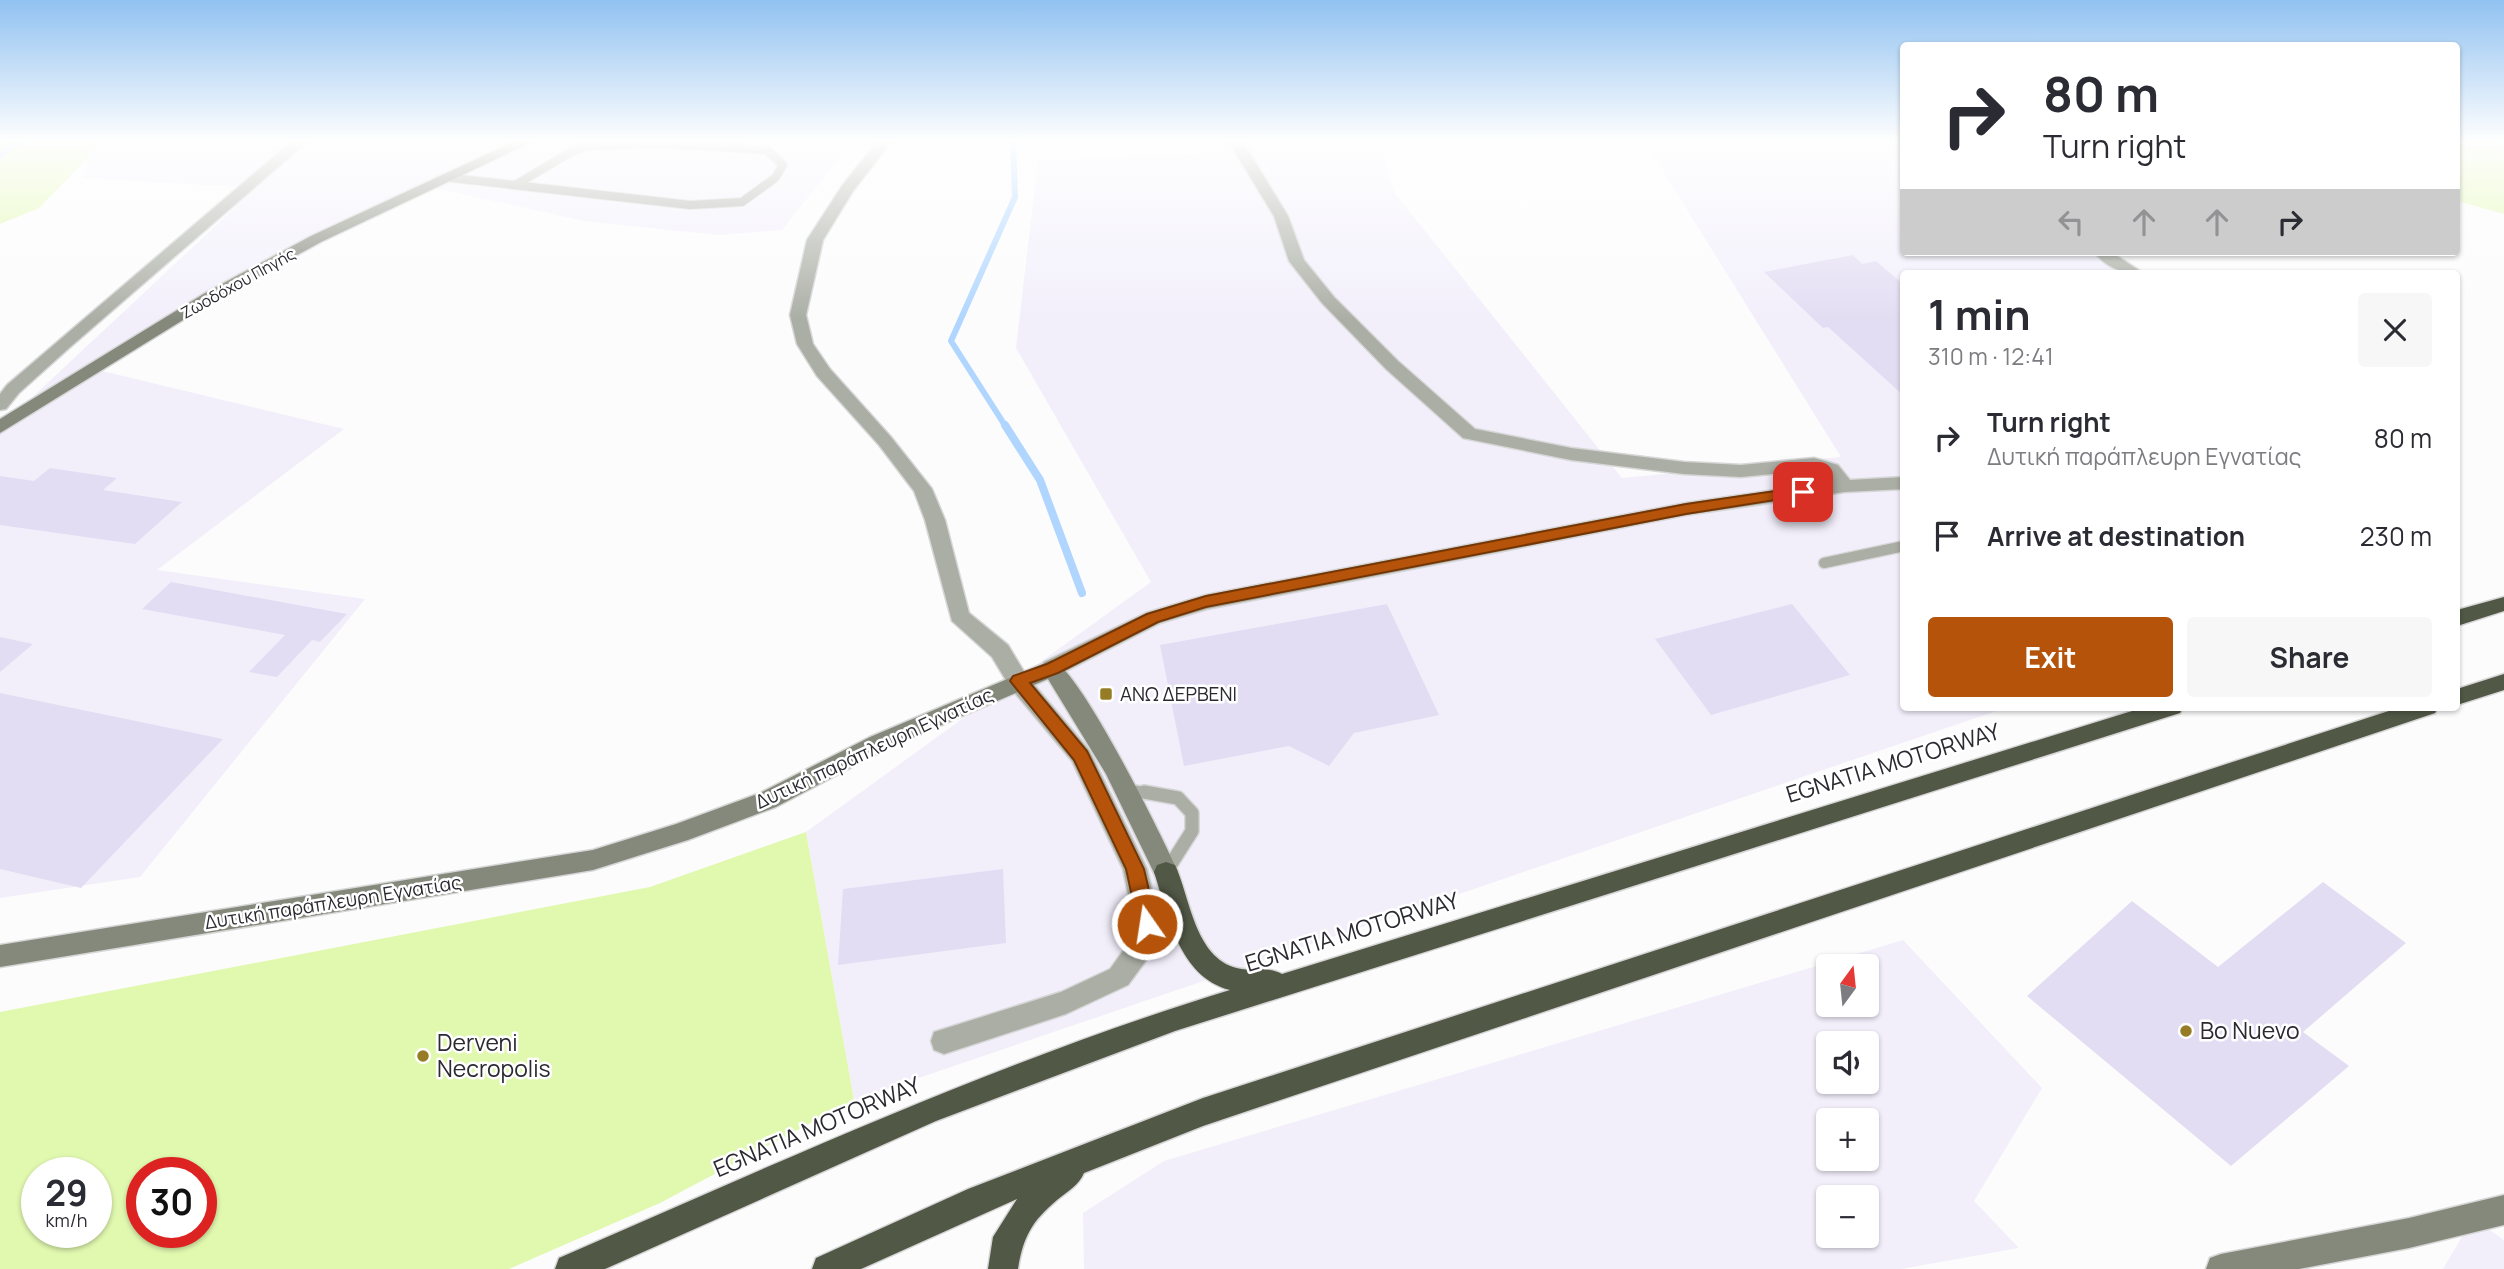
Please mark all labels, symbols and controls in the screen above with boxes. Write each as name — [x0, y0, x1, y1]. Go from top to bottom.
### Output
text: 80 m — [2043, 60, 2159, 127]
icon: right — [1928, 70, 2019, 161]
text: Turn right — [2043, 124, 2186, 168]
icon: left — [2052, 203, 2090, 241]
icon: ahead — [2125, 203, 2163, 241]
icon: ahead — [2198, 203, 2236, 241]
icon: right — [2271, 203, 2309, 241]
street label: Ζωοδόχου Πηγής — [177, 242, 299, 324]
text: 1 min — [1928, 285, 2031, 343]
button: close — [2358, 293, 2432, 367]
text: 310 m · 12:41 — [1928, 340, 2054, 372]
text: Turn right — [1987, 404, 2111, 440]
icon: right — [1928, 419, 1966, 457]
text: 80 m — [2374, 420, 2432, 456]
text: Δυτική παράπλευρη Εγνατίας — [1987, 440, 2301, 472]
pin — [1773, 462, 1833, 522]
icon: arrive — [1784, 473, 1822, 511]
icon: arrive — [1928, 517, 1966, 555]
text: Arrive at destination — [1987, 518, 2245, 554]
text: 230 m — [2360, 518, 2432, 554]
button: Exit — [1928, 617, 2173, 697]
button: Share — [2187, 617, 2432, 697]
street label: Δυτική παράπλευρη Εγνατίας — [751, 681, 997, 815]
place label: ΑΝΩ ΔΕΡΒΕΝΙ — [1120, 681, 1237, 707]
marker: ΑΝΩ ΔΕΡΒΕΝΙ — [1098, 686, 1114, 702]
street label: EGNATIA MOTORWAY — [1782, 714, 2004, 810]
street label: Δυτική παράπλευρη Εγνατίας — [203, 869, 463, 935]
street label: EGNATIA MOTORWAY — [1241, 883, 1463, 979]
position arrow — [1110, 887, 1184, 961]
north arrow — [1816, 954, 1880, 1017]
map controls — [1816, 954, 1879, 1248]
place label: Bo Nuevo — [2200, 1014, 2300, 1046]
marker: Bo Nuevo — [2178, 1023, 2194, 1039]
place label: Derveni Necropolis — [437, 1026, 551, 1084]
button: sound — [1816, 1031, 1879, 1094]
marker: Derveni Necropolis — [415, 1048, 431, 1064]
street label: EGNATIA MOTORWAY — [708, 1068, 925, 1184]
button: + — [1816, 1108, 1879, 1171]
speed limit sign: 30 — [126, 1157, 217, 1248]
text: 29 — [45, 1169, 88, 1217]
button: − — [1816, 1185, 1879, 1248]
text: km/h — [46, 1208, 87, 1232]

